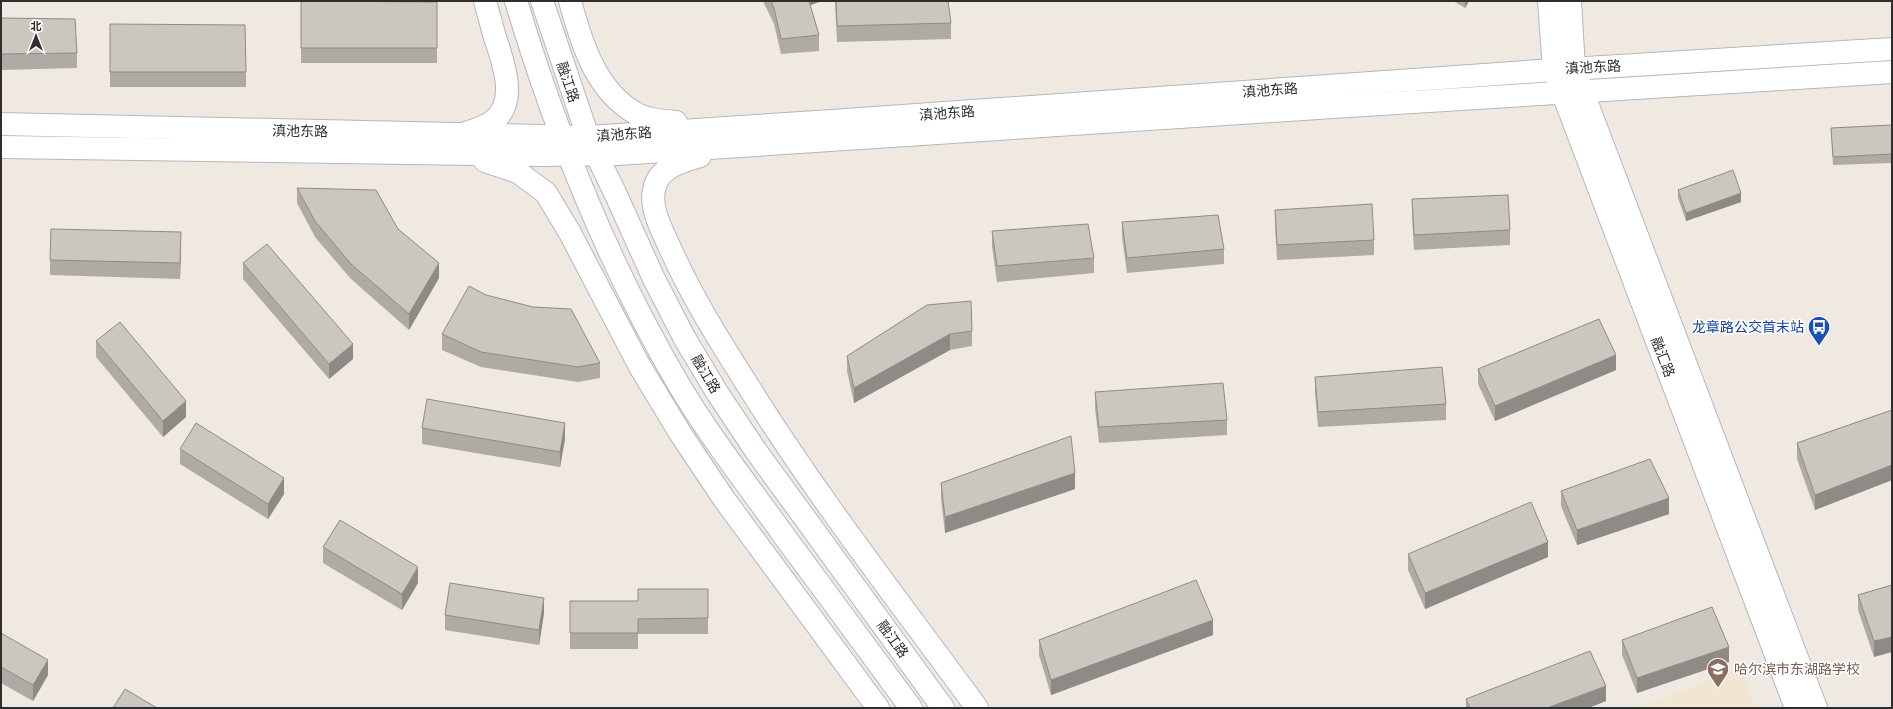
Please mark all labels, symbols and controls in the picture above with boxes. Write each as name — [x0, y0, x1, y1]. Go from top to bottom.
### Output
north arrow — [16, 16, 56, 56]
text: 北 — [31, 20, 42, 32]
street label: 滇池东路 — [1565, 58, 1621, 76]
street label: 融江路 — [554, 60, 582, 104]
street label: 滇池东路 — [1242, 80, 1298, 100]
street label: 滇池东路 — [919, 103, 975, 123]
street label: 滇池东路 — [272, 123, 328, 139]
street label: 滇池东路 — [596, 124, 652, 144]
bus stop icon: 龙章路公交首末站 — [1806, 314, 1832, 347]
place label: 龙章路公交首末站 — [1692, 319, 1804, 335]
street label: 融汇路 — [1648, 335, 1678, 379]
street label: 融江路 — [688, 352, 724, 396]
street label: 融江路 — [874, 617, 912, 661]
school or university icon: 哈尔滨市东湖路学校 — [1705, 656, 1731, 689]
place label: 哈尔滨市东湖路学校 — [1734, 661, 1860, 677]

